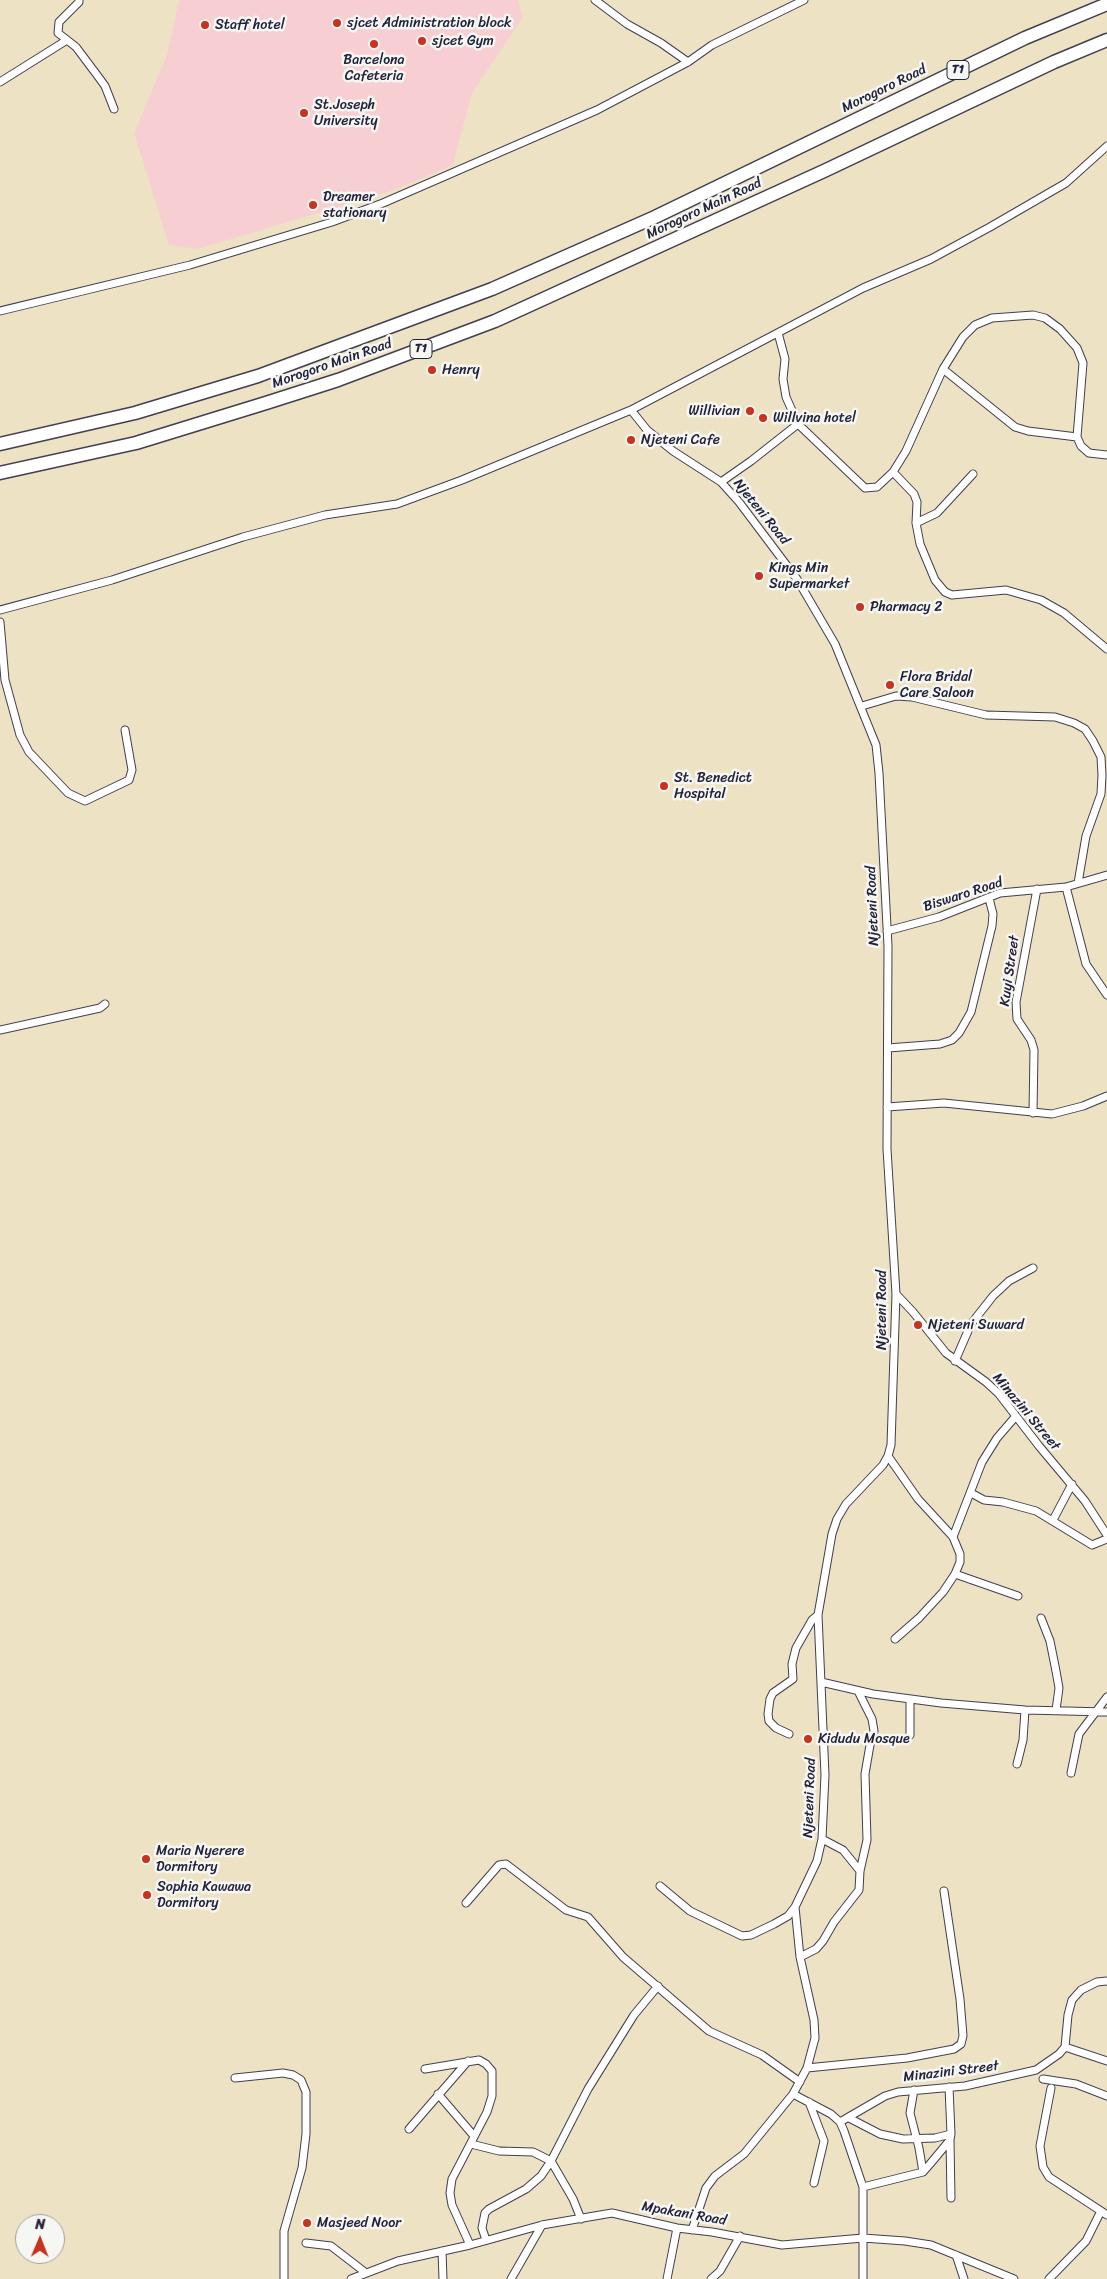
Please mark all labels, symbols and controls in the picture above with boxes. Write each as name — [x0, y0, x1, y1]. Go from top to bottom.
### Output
place label: sjcet Administration block — [347, 15, 511, 31]
place label: Staff hotel — [215, 17, 285, 33]
marker: sjcet Administration block — [331, 17, 343, 29]
marker: Staff hotel — [199, 19, 211, 31]
place label: sjcet Gym — [432, 33, 494, 49]
marker: sjcet Gym — [416, 35, 428, 47]
marker: Barcelona Cafeteria — [368, 38, 380, 50]
place label: Barcelona Cafeteria — [343, 52, 405, 84]
road number: T1 — [947, 60, 969, 80]
street label: Morogoro Road — [839, 61, 929, 117]
place label: St.Joseph University — [314, 97, 378, 130]
marker: St.Joseph University — [298, 107, 310, 119]
street label: Morogoro Main Road — [644, 175, 764, 243]
place label: Dreamer stationary — [323, 189, 387, 222]
marker: Dreamer stationary — [307, 199, 319, 211]
street label: Morogoro Main Road — [270, 336, 394, 392]
road number: T1 — [410, 339, 432, 358]
place label: Henry — [442, 362, 480, 378]
marker: Henry — [426, 364, 438, 376]
place label: Willivian — [689, 403, 740, 419]
marker: Willivian — [744, 405, 756, 417]
place label: Willvina hotel — [773, 410, 856, 426]
marker: Willvina hotel — [757, 412, 769, 424]
place label: Njeteni Cafe — [641, 432, 720, 448]
marker: Njeteni Cafe — [625, 434, 637, 446]
street label: Njeteni Road — [729, 476, 793, 548]
place label: Kings Min Supermarket — [769, 560, 849, 592]
marker: Kings Min Supermarket — [753, 570, 765, 582]
place label: Pharmacy 2 — [870, 599, 942, 615]
marker: Pharmacy 2 — [854, 601, 866, 613]
place label: Flora Bridal Care Saloon — [900, 669, 974, 702]
marker: Flora Bridal Care Saloon — [884, 679, 896, 691]
place label: St. Benedict Hospital — [674, 770, 752, 802]
marker: St. Benedict Hospital — [658, 780, 670, 792]
street label: Njeteni Road — [863, 866, 883, 946]
street label: Biswaro Road — [921, 874, 1005, 916]
street label: Kuyi Street — [997, 934, 1023, 1008]
street label: Njeteni Road — [874, 1270, 890, 1350]
place label: Njeteni Suward — [928, 1317, 1024, 1333]
marker: Njeteni Suward — [912, 1319, 924, 1331]
street label: Minazini Street — [989, 1370, 1063, 1454]
place label: Kidudu Mosque — [818, 1731, 910, 1747]
marker: Kidudu Mosque — [802, 1733, 814, 1745]
street label: Njeteni Road — [800, 1758, 820, 1838]
place label: Maria Nyerere Dormitory — [156, 1843, 244, 1875]
marker: Maria Nyerere Dormitory — [140, 1853, 152, 1865]
place label: Sophia Kawawa Dormitory — [157, 1879, 251, 1911]
marker: Sophia Kawawa Dormitory — [141, 1889, 153, 1901]
street label: Minazini Street — [902, 2058, 1000, 2086]
street label: Mpakani Road — [640, 2198, 728, 2230]
text: N — [35, 2212, 45, 2237]
north arrow — [15, 2214, 65, 2264]
place label: Masjeed Noor — [317, 2215, 401, 2231]
marker: Masjeed Noor — [301, 2217, 313, 2229]

